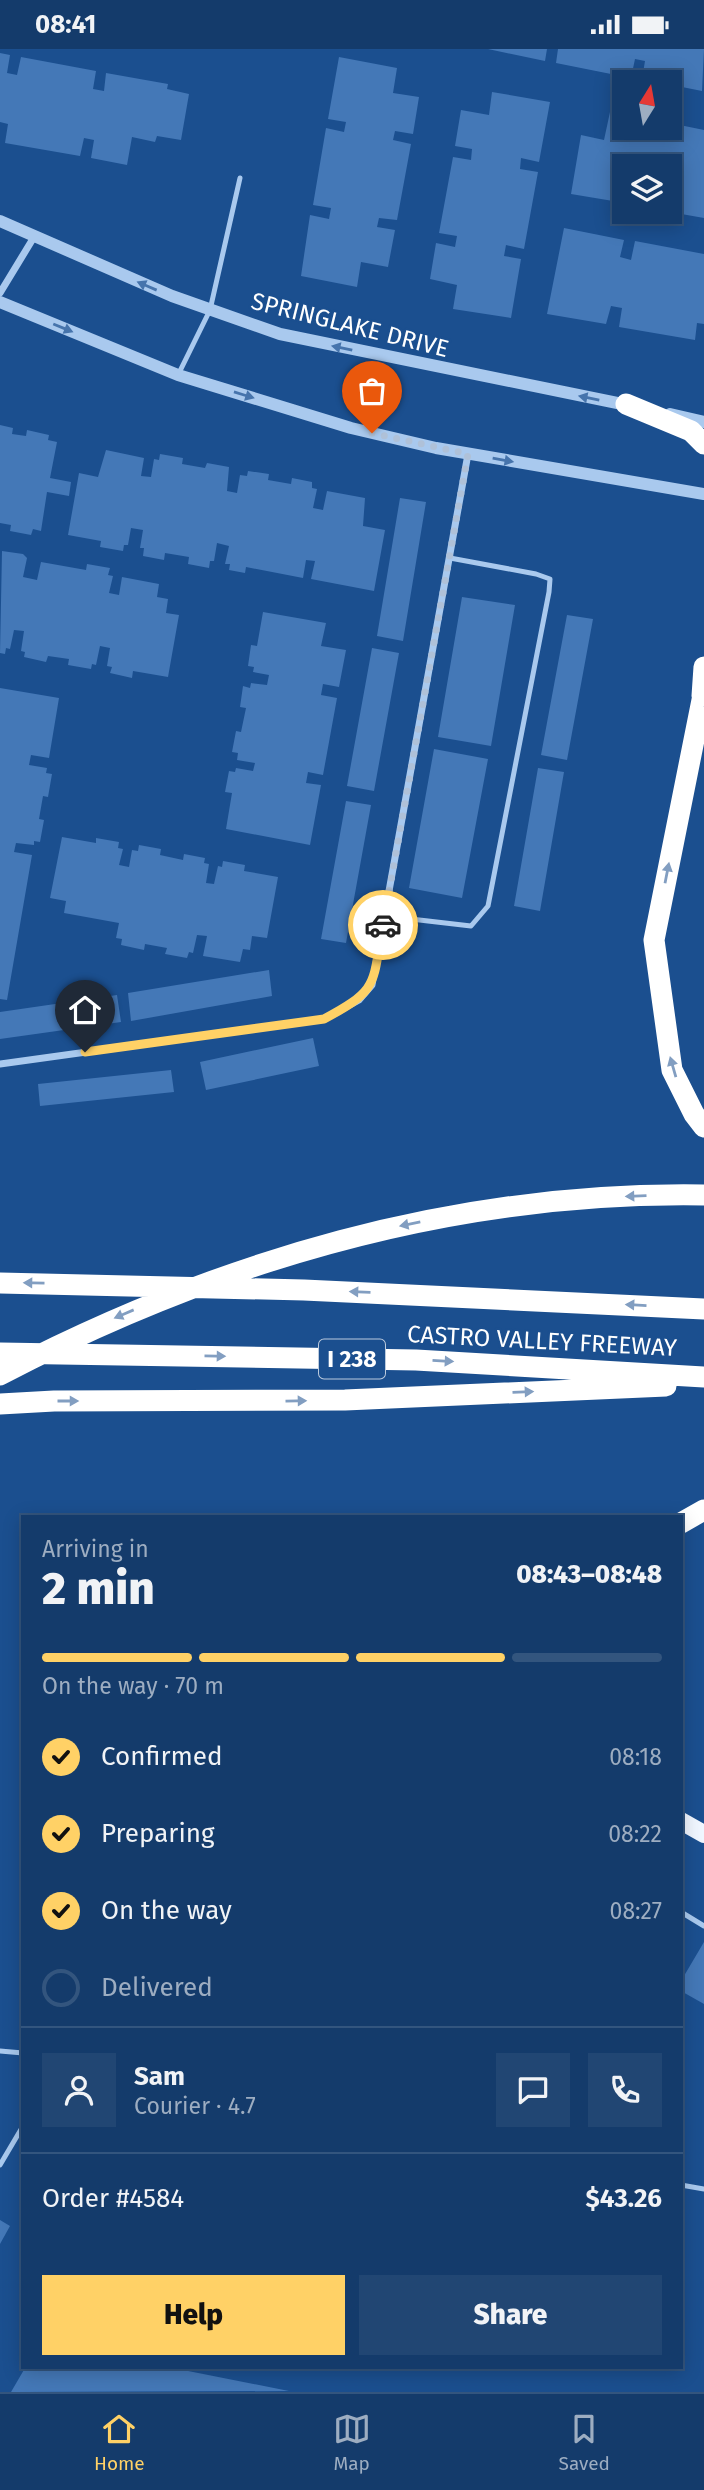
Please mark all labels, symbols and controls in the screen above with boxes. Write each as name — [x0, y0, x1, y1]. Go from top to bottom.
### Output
text: 08:41 — [35, 9, 96, 40]
north arrow — [612, 70, 682, 140]
map controls — [612, 70, 682, 224]
button: layers — [612, 154, 682, 224]
one-way arrow — [136, 280, 157, 291]
street label: SPRINGLAKE DRIVE — [248, 287, 452, 363]
one-way arrow — [53, 322, 74, 333]
one-way arrow — [331, 342, 353, 353]
pin — [342, 361, 402, 433]
icon: bag — [353, 372, 391, 410]
one-way arrow — [233, 391, 254, 401]
one-way arrow — [578, 392, 600, 403]
one-way arrow — [492, 455, 514, 466]
one-way arrow — [662, 862, 673, 884]
courier — [348, 890, 418, 960]
icon: car — [364, 906, 402, 944]
pin — [55, 980, 115, 1052]
icon: home — [66, 991, 104, 1029]
one-way arrow — [667, 1056, 678, 1078]
one-way arrow — [625, 1190, 647, 1202]
one-way arrow — [399, 1218, 421, 1229]
one-way arrow — [23, 1277, 45, 1289]
one-way arrow — [348, 1287, 370, 1298]
one-way arrow — [625, 1299, 647, 1310]
one-way arrow — [114, 1308, 134, 1320]
street label: CASTRO VALLEY FREEWAY — [406, 1320, 678, 1362]
road number: I 238 — [319, 1339, 385, 1379]
one-way arrow — [204, 1350, 226, 1361]
one-way arrow — [432, 1356, 454, 1367]
one-way arrow — [512, 1387, 534, 1398]
one-way arrow — [57, 1395, 79, 1407]
one-way arrow — [285, 1395, 307, 1406]
text: Arriving in — [42, 1535, 149, 1563]
text: 08:43–08:48 — [516, 1559, 662, 1590]
text: 2 min — [42, 1561, 155, 1616]
text: On the way · 70 m — [42, 1672, 224, 1700]
icon: check — [42, 1738, 80, 1776]
text: Confirmed — [101, 1741, 222, 1772]
text: 08:18 — [609, 1743, 662, 1771]
icon: check — [42, 1815, 80, 1853]
text: Preparing — [101, 1818, 214, 1849]
text: 08:22 — [608, 1820, 662, 1848]
icon: check — [42, 1892, 80, 1930]
text: On the way — [101, 1895, 232, 1926]
text: 08:27 — [610, 1897, 662, 1925]
text: Delivered — [101, 1972, 213, 2003]
button: person — [42, 2053, 116, 2127]
button: chat — [496, 2053, 570, 2127]
button: phone — [588, 2053, 662, 2127]
text: Sam — [134, 2061, 185, 2092]
text: Courier · 4.7 — [134, 2092, 256, 2120]
text: Order #4584 — [42, 2183, 184, 2214]
text: $43.26 — [586, 2183, 662, 2214]
button: Help — [42, 2275, 345, 2355]
button: Share — [359, 2275, 662, 2355]
tab: Home — [94, 2410, 145, 2475]
tab: Map — [333, 2410, 371, 2475]
tab: Saved — [559, 2410, 610, 2475]

